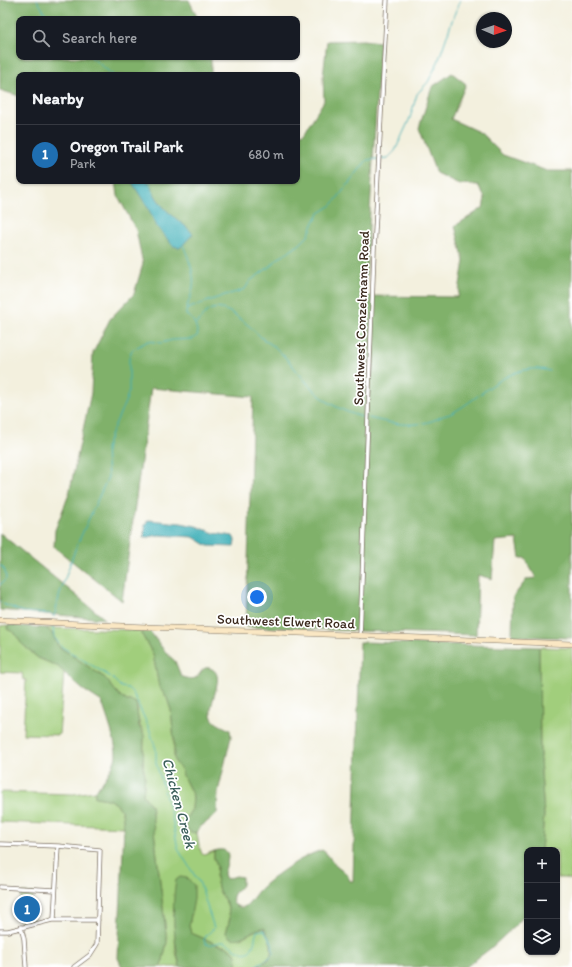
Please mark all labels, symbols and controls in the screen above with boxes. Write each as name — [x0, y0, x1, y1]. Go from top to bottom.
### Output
north arrow — [476, 12, 512, 48]
search box — [16, 16, 300, 60]
icon: search — [30, 27, 52, 49]
text: Search here — [62, 29, 137, 47]
text: Nearby — [32, 88, 84, 108]
text: Oregon Trail Park — [70, 138, 183, 156]
text: 1 — [42, 147, 48, 162]
text: 680 m — [248, 147, 284, 162]
text: Park — [70, 156, 96, 171]
street label: Southwest Conzelmann Road — [350, 230, 373, 406]
your location — [247, 587, 267, 607]
street label: Southwest Elwert Road — [217, 611, 356, 632]
water label: Chicken Creek — [158, 756, 200, 851]
map controls — [524, 847, 560, 955]
button: + — [524, 847, 560, 883]
button: − — [524, 883, 560, 919]
pin: 1 — [14, 894, 40, 924]
button: layers — [524, 919, 560, 955]

